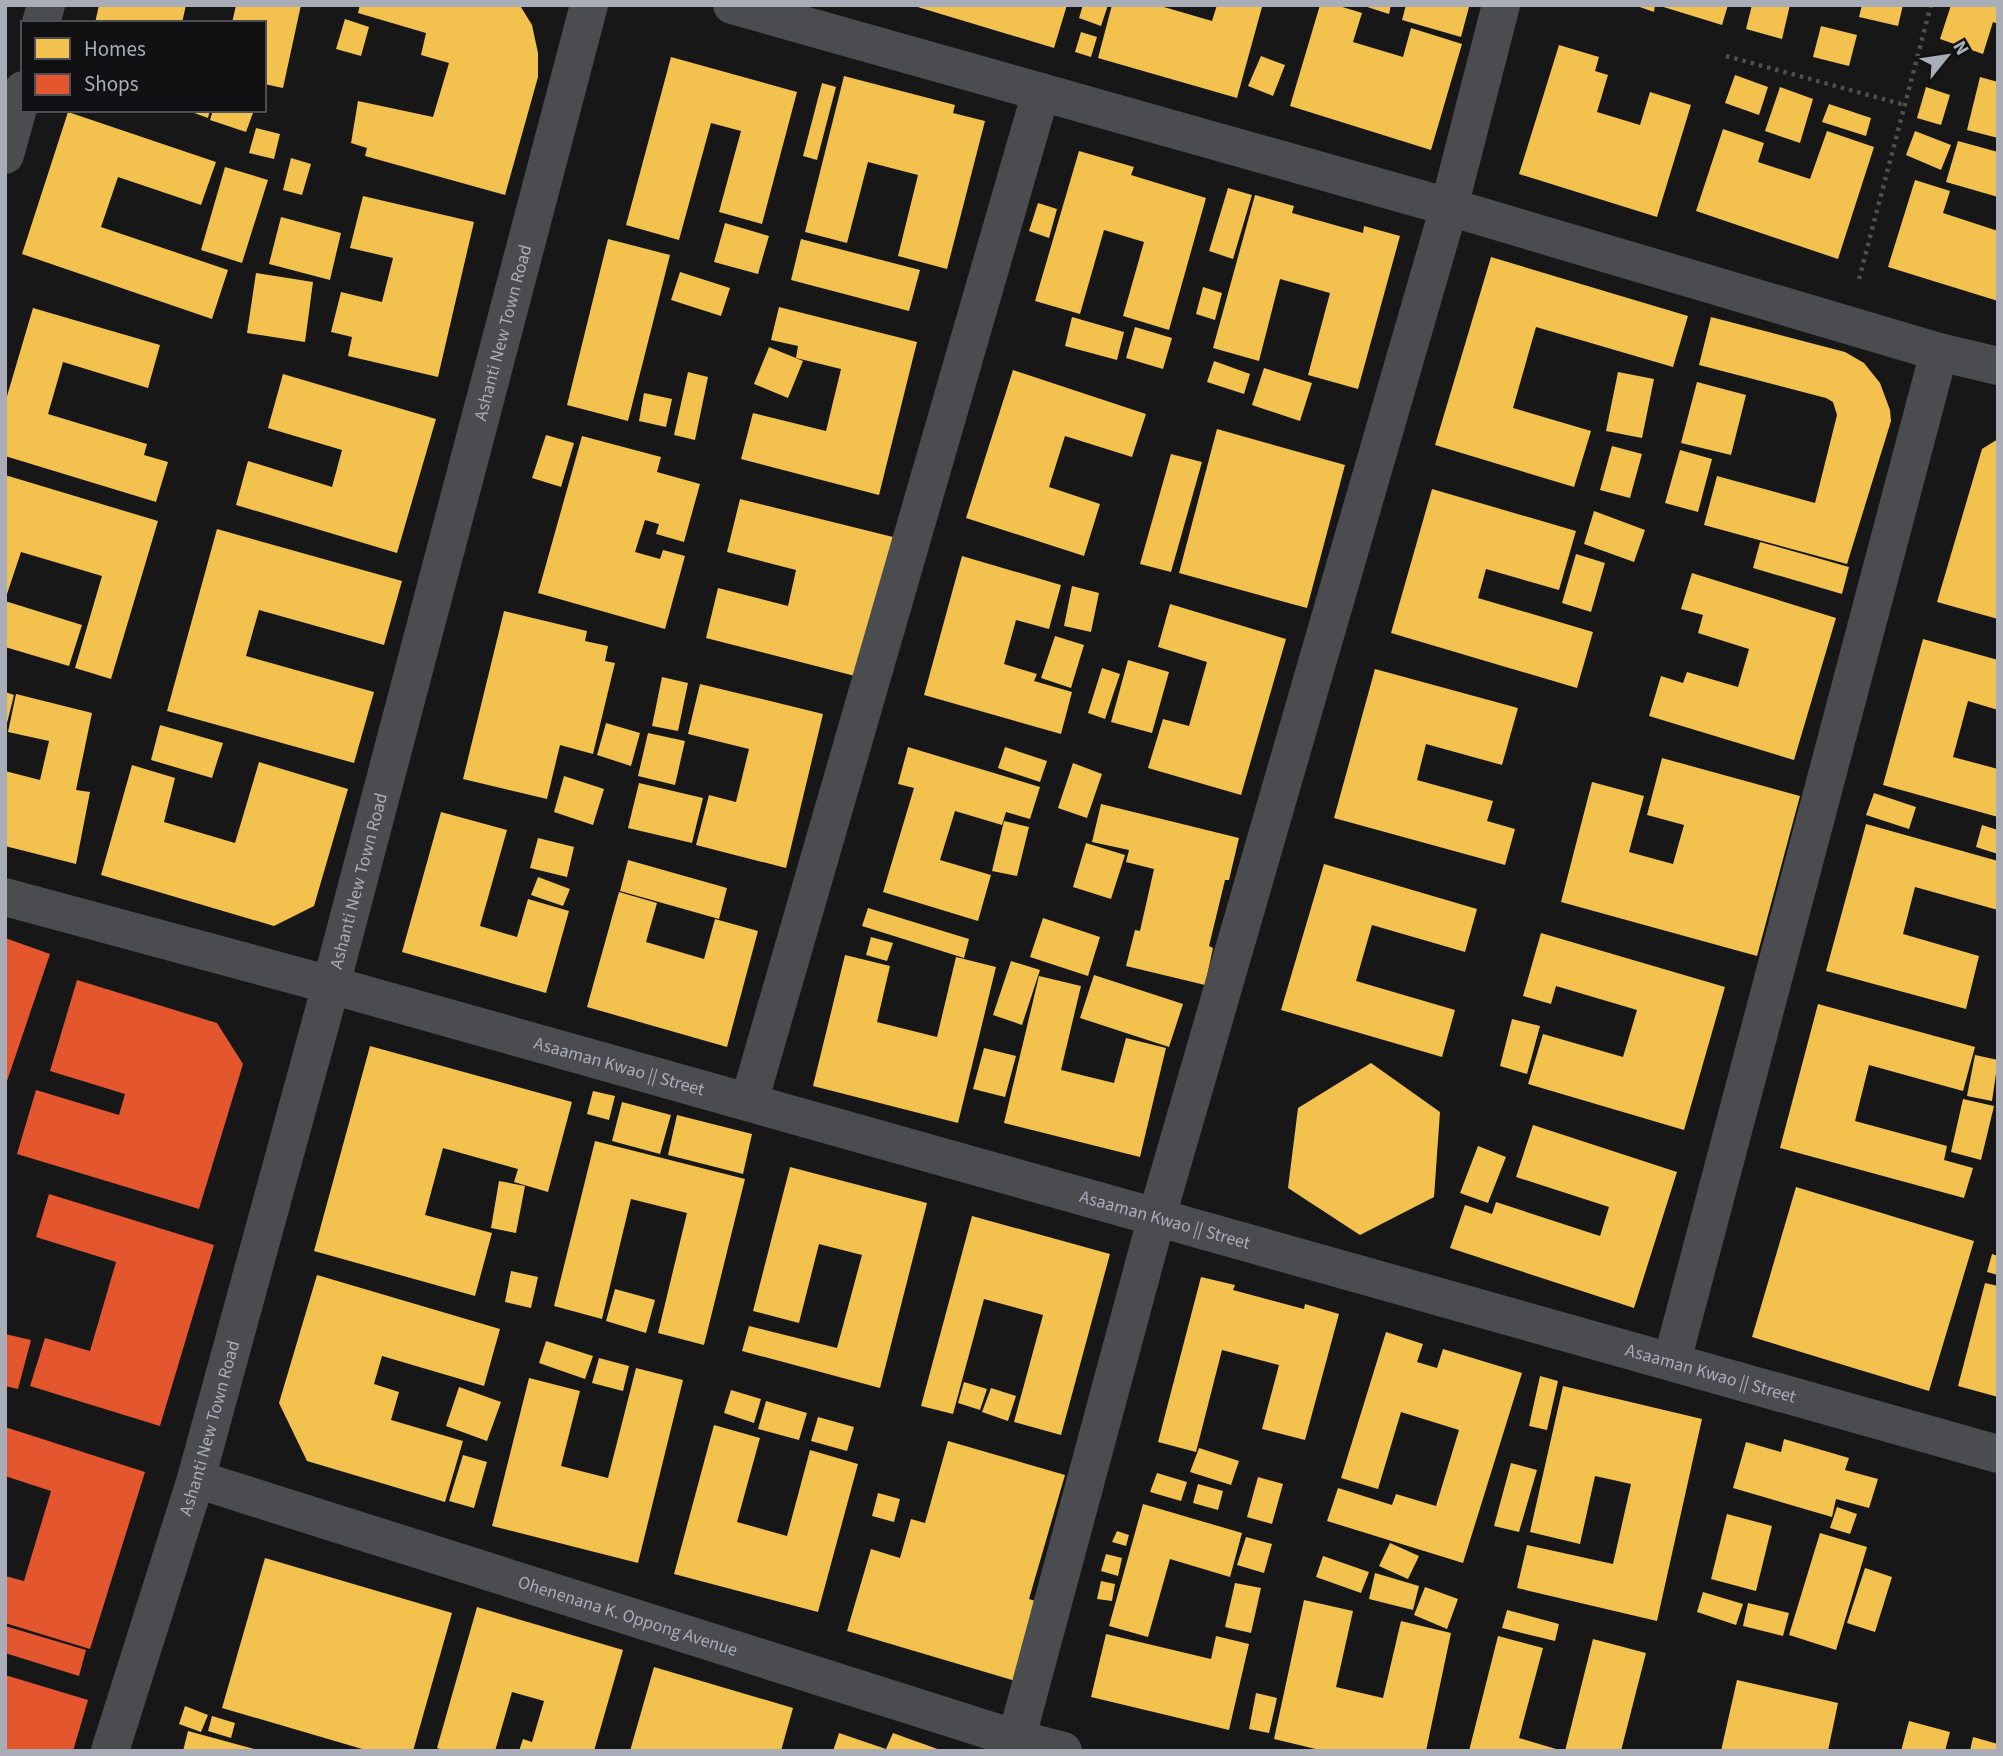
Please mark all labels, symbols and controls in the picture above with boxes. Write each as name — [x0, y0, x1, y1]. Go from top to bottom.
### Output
legend — [21, 21, 266, 112]
north arrow — [1912, 21, 1982, 91]
text: Homes — [84, 34, 146, 64]
text: N — [1946, 36, 1975, 60]
text: Shops — [84, 69, 139, 99]
street label: Ashanti New Town Road — [468, 242, 538, 423]
street label: Ashanti New Town Road — [324, 790, 394, 972]
street label: Asaaman Kwao || Street — [531, 1031, 707, 1102]
street label: Asaaman Kwao || Street — [1077, 1184, 1253, 1256]
street label: Ashanti New Town Road — [173, 1338, 246, 1519]
street label: Asaaman Kwao || Street — [1622, 1338, 1799, 1410]
street label: Ohenenana K. Oppong Avenue — [515, 1570, 741, 1663]

